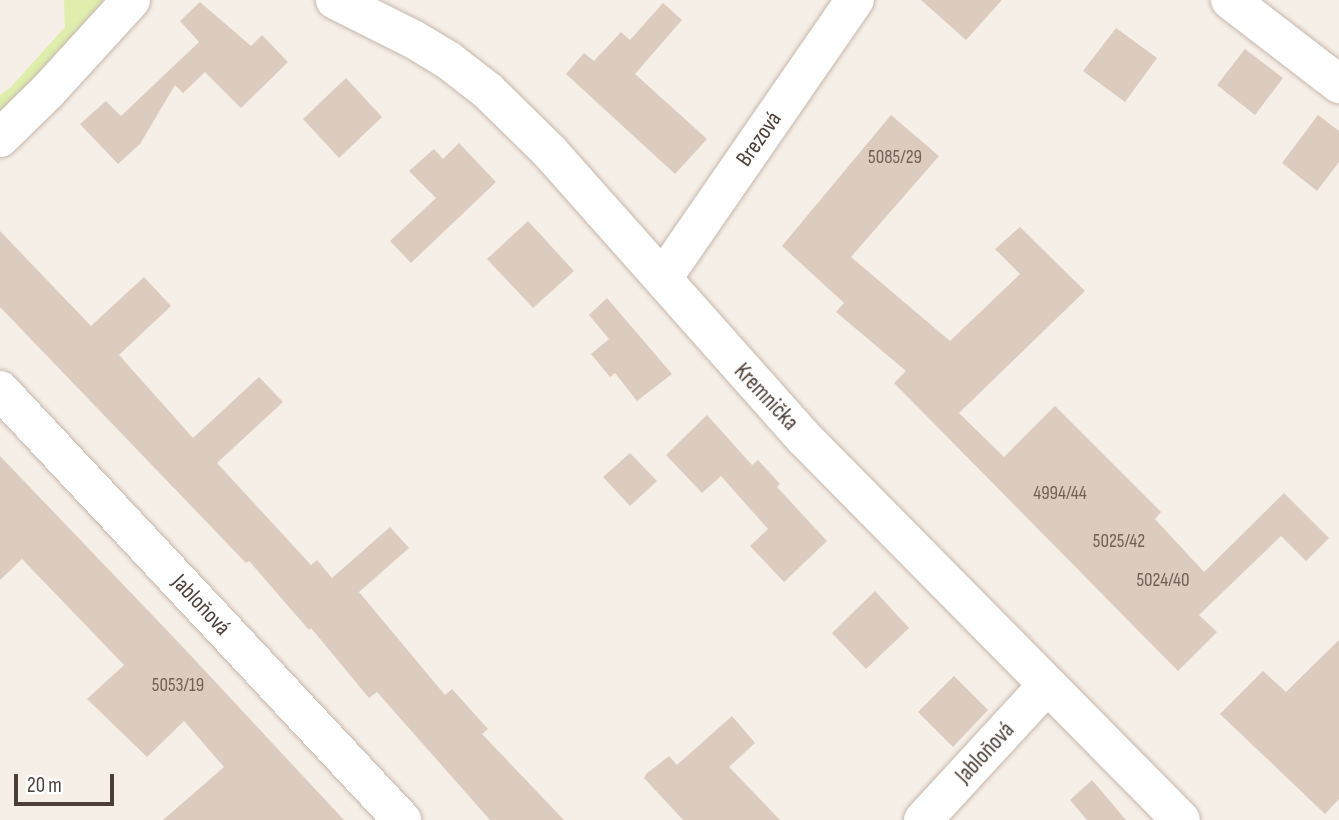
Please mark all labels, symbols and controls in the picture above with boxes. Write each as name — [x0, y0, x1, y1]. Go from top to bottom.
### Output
street label: Brezová — [730, 106, 788, 172]
house number: 5085/29 — [868, 147, 922, 169]
street label: Kremnička — [728, 358, 804, 436]
house number: 4994/44 — [1033, 483, 1087, 505]
house number: 5025/42 — [1093, 531, 1145, 553]
street label: Jabloňová — [166, 569, 236, 641]
house number: 5024/40 — [1136, 570, 1190, 592]
house number: 5053/19 — [152, 675, 204, 697]
street label: Jabloňová — [950, 717, 1020, 789]
scale bar — [18, 760, 117, 804]
text: 20 m — [27, 773, 62, 798]

